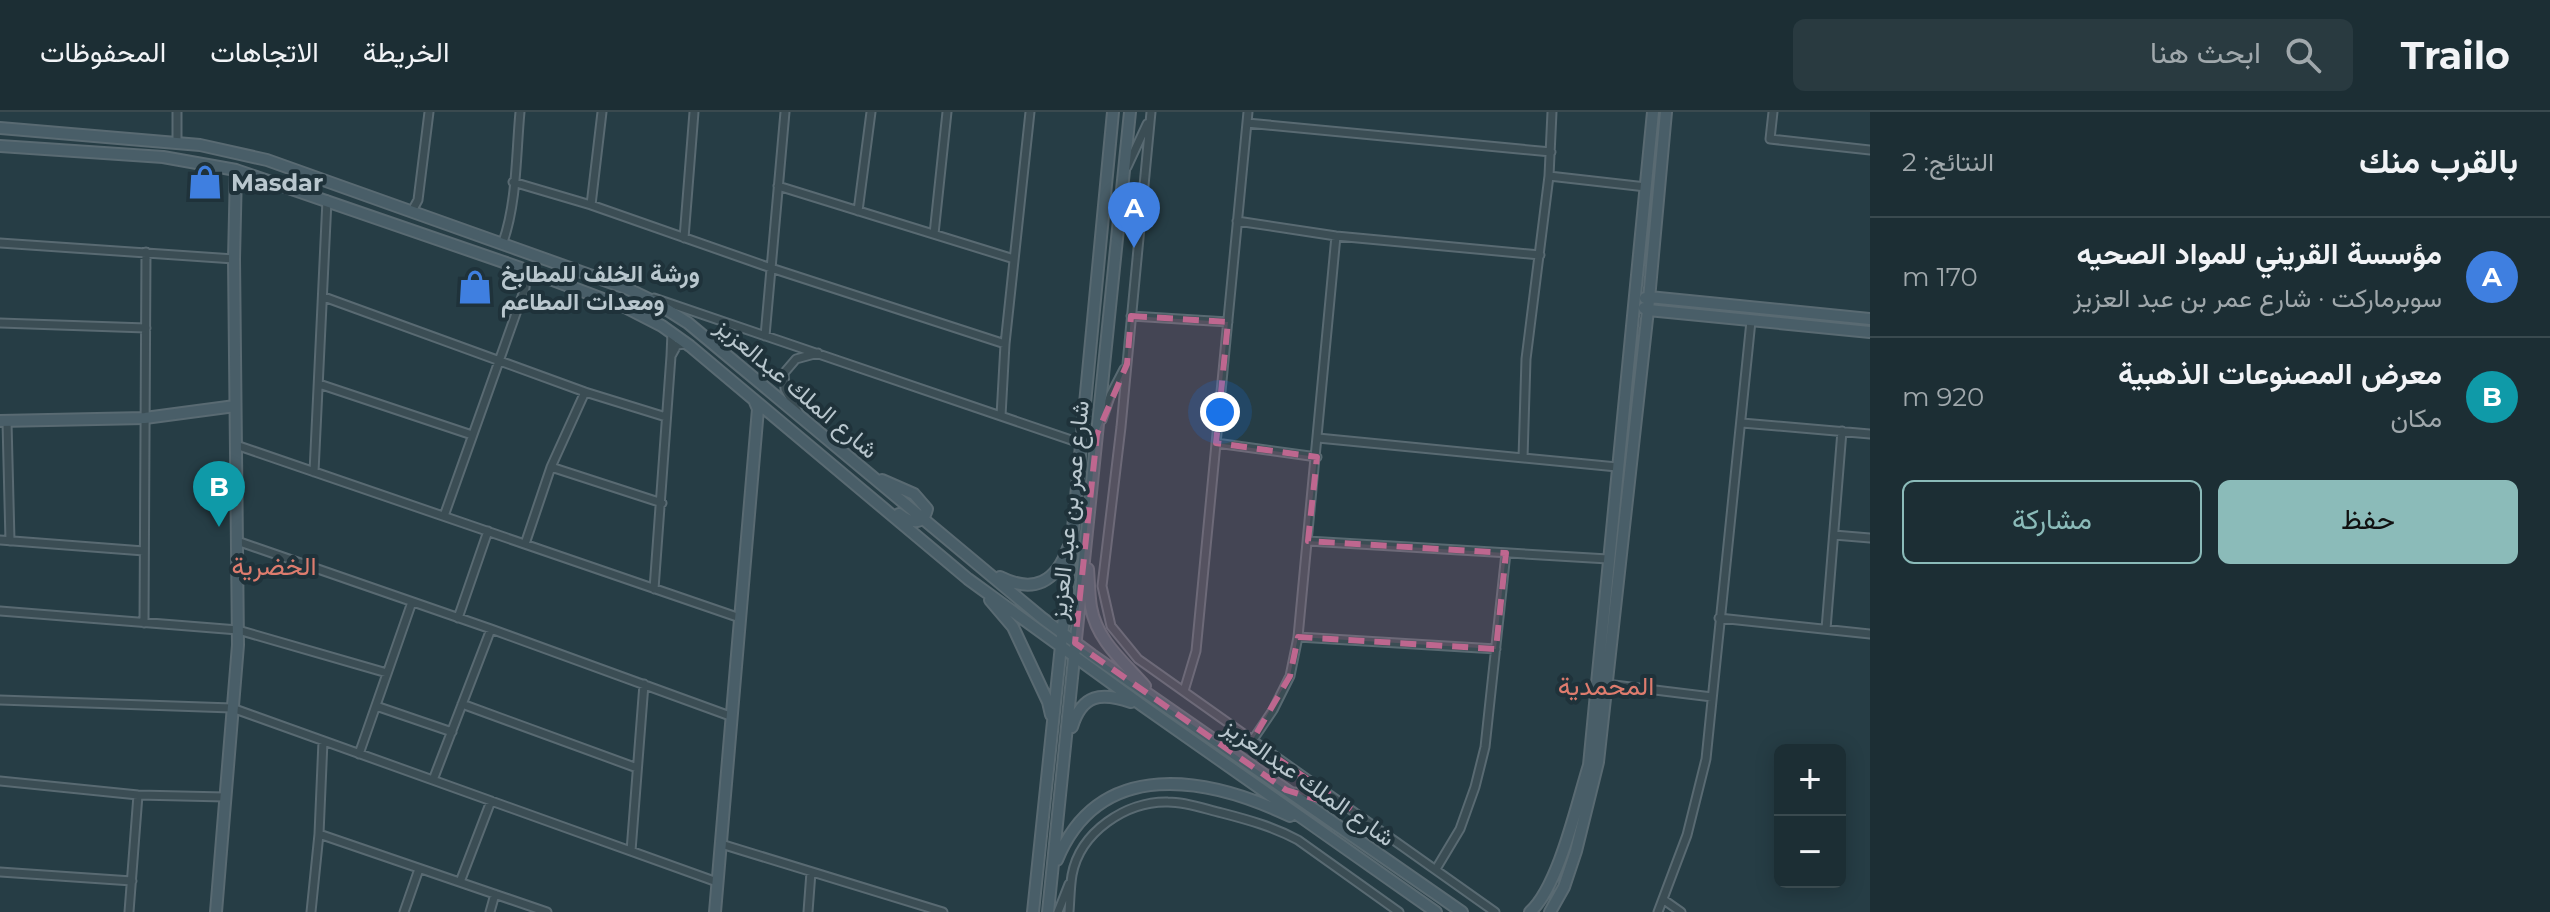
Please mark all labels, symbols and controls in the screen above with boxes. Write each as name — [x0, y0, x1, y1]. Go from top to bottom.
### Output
search box — [1793, 19, 2353, 91]
text: Trailo — [2401, 32, 2510, 79]
icon: search — [2281, 33, 2325, 77]
text: ابحث هنا — [2150, 34, 2261, 71]
text: المحفوظات — [40, 35, 166, 69]
text: الاتجاهات — [210, 35, 319, 69]
text: الخريطة — [363, 35, 449, 69]
text: بالقرب منك — [2359, 140, 2518, 182]
text: النتائج: 2 — [1902, 146, 1994, 178]
shop icon: Masdar — [186, 163, 224, 201]
place label: Masdar — [231, 168, 323, 197]
pin: A — [1108, 182, 1160, 248]
text: مؤسسة القريني للمواد الصحيه — [2076, 235, 2442, 272]
place label: ورشة الخلف للمطابخ ومعدات المطاعم — [501, 259, 700, 318]
text: 170 m — [1902, 261, 1978, 293]
text: A — [2482, 261, 2502, 293]
shop icon: ورشة الخلف للمطابخ ومعدات المطاعم — [456, 268, 494, 306]
text: سوبرماركت · شارع عمر بن عبد العزيز — [2073, 282, 2442, 314]
street label: شارع الملك عبدالعزيز — [708, 311, 884, 466]
text: معرض المصنوعات الذهبية — [2118, 355, 2442, 392]
text: 920 m — [1902, 381, 1984, 413]
text: B — [2482, 381, 2502, 413]
your location — [1200, 392, 1240, 432]
street label: شارع عمر بن عبد العزيز — [1043, 399, 1097, 622]
text: مكان — [2390, 402, 2442, 434]
pin: B — [193, 461, 245, 527]
button: مشاركة — [1902, 480, 2202, 564]
button: حفظ — [2218, 480, 2518, 564]
district label: الخضرية — [231, 550, 317, 582]
district label: المحمدية — [1558, 670, 1654, 702]
street label: شارع الملك عبدالعزيز — [1215, 711, 1401, 854]
map controls — [1774, 744, 1846, 888]
button: + — [1774, 744, 1846, 816]
button: − — [1774, 816, 1846, 888]

